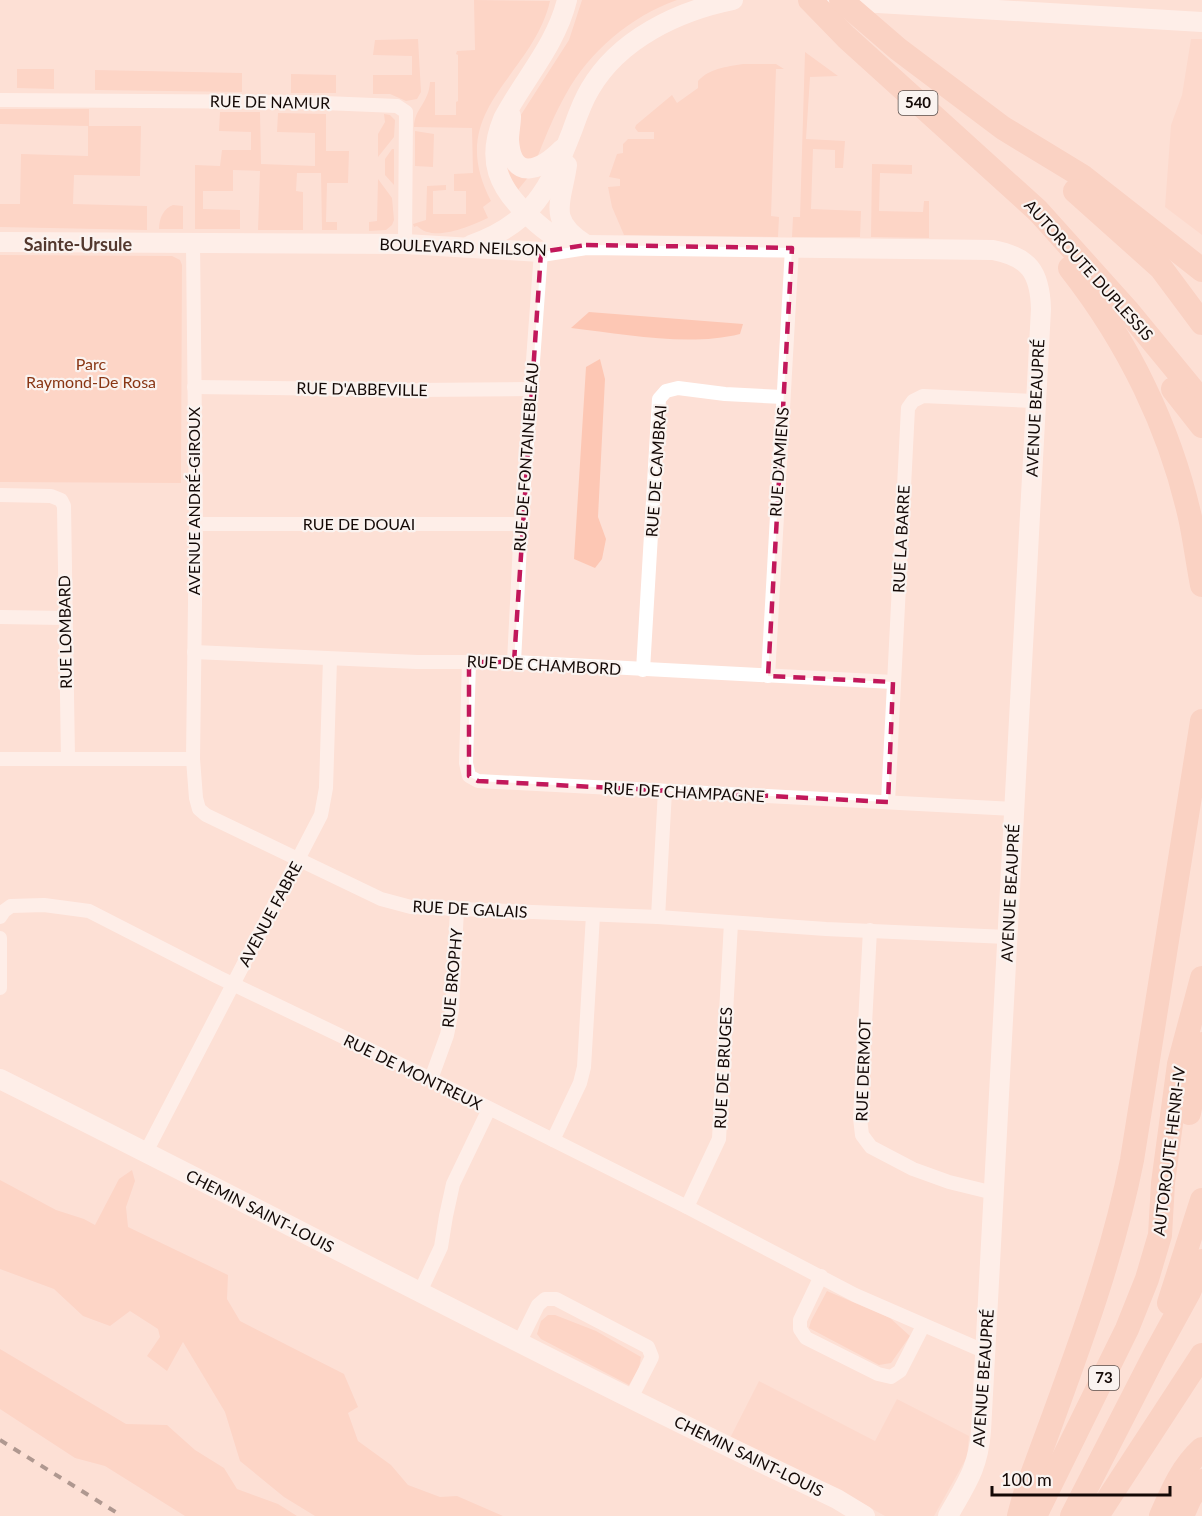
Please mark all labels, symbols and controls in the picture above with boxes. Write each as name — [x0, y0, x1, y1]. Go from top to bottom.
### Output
street label: RUE DE NAMUR — [210, 91, 330, 112]
road number: 540 — [898, 91, 938, 115]
street label: AUTOROUTE DUPLESSIS — [1021, 195, 1158, 344]
district label: Sainte-Ursule — [24, 233, 133, 255]
street label: BOULEVARD NEILSON — [379, 234, 547, 259]
street label: AVENUE BEAUPRÉ — [1021, 338, 1048, 477]
park label: Parc Raymond-De Rosa — [26, 354, 156, 391]
street label: RUE DE FONTAINEBLEAU — [509, 362, 542, 552]
street label: RUE D'ABBEVILLE — [296, 378, 428, 399]
street label: RUE DE CAMBRAI — [641, 404, 670, 538]
street label: AVENUE ANDRÉ-GIROUX — [184, 406, 203, 595]
street label: RUE D'AMIENS — [765, 406, 792, 517]
street label: RUE LA BARRE — [888, 485, 913, 593]
street label: RUE DE DOUAI — [303, 514, 415, 533]
street label: RUE LOMBARD — [54, 575, 75, 689]
street label: RUE DE CHAMBORD — [466, 651, 622, 678]
street label: RUE DE CHAMPAGNE — [603, 778, 765, 805]
street label: AVENUE BEAUPRÉ — [996, 823, 1023, 962]
street label: AVENUE FABRE — [234, 858, 305, 969]
street label: RUE DE GALAIS — [412, 896, 528, 921]
street label: RUE BROPHY — [438, 927, 465, 1029]
street label: RUE DE BRUGES — [710, 1006, 735, 1130]
street label: RUE DERMOT — [851, 1018, 874, 1122]
street label: RUE DE MONTREUX — [341, 1030, 486, 1114]
street label: AUTOROUTE HENRI-IV — [1149, 1065, 1188, 1237]
street label: CHEMIN SAINT-LOUIS — [183, 1165, 337, 1256]
street label: AVENUE BEAUPRÉ — [968, 1308, 997, 1448]
road number: 73 — [1089, 1366, 1119, 1390]
street label: CHEMIN SAINT-LOUIS — [672, 1411, 827, 1500]
scale bar — [992, 1459, 1170, 1497]
text: 100 m — [1001, 1468, 1052, 1490]

